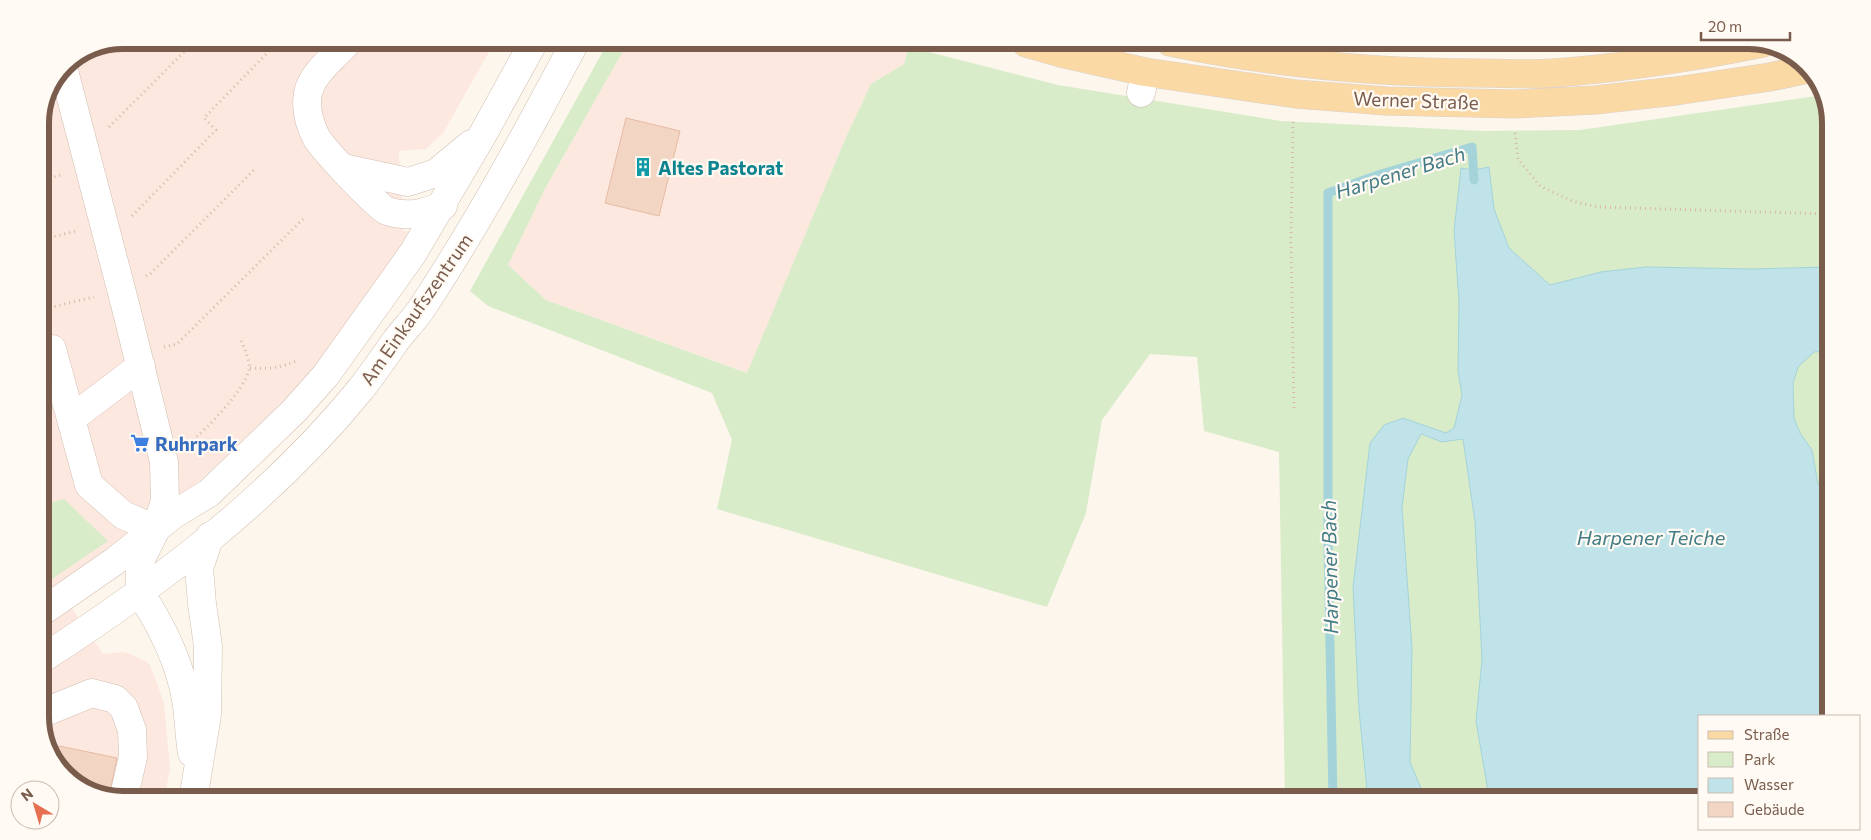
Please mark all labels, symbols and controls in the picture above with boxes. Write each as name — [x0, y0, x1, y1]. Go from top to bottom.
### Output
scale bar — [1701, 10, 1790, 42]
text: 20 m — [1708, 17, 1742, 35]
street label: Werner Straße — [1353, 86, 1479, 114]
water label: Harpener Bach — [1332, 141, 1468, 203]
building icon: Altes Pastorat — [632, 156, 654, 178]
place label: Altes Pastorat — [658, 156, 783, 179]
street label: Am Einkaufszentrum — [355, 229, 477, 389]
supermarket icon: Ruhrpark — [129, 432, 151, 454]
place label: Ruhrpark — [155, 432, 238, 455]
water label: Harpener Bach — [1316, 500, 1342, 634]
water label: Harpener Teiche — [1577, 525, 1726, 549]
legend — [1698, 715, 1861, 830]
text: Straße — [1744, 725, 1790, 743]
text: Park — [1744, 750, 1775, 768]
text: Wasser — [1744, 775, 1794, 793]
north arrow — [10, 780, 60, 830]
text: N — [17, 784, 36, 804]
text: Gebäude — [1744, 800, 1805, 818]

